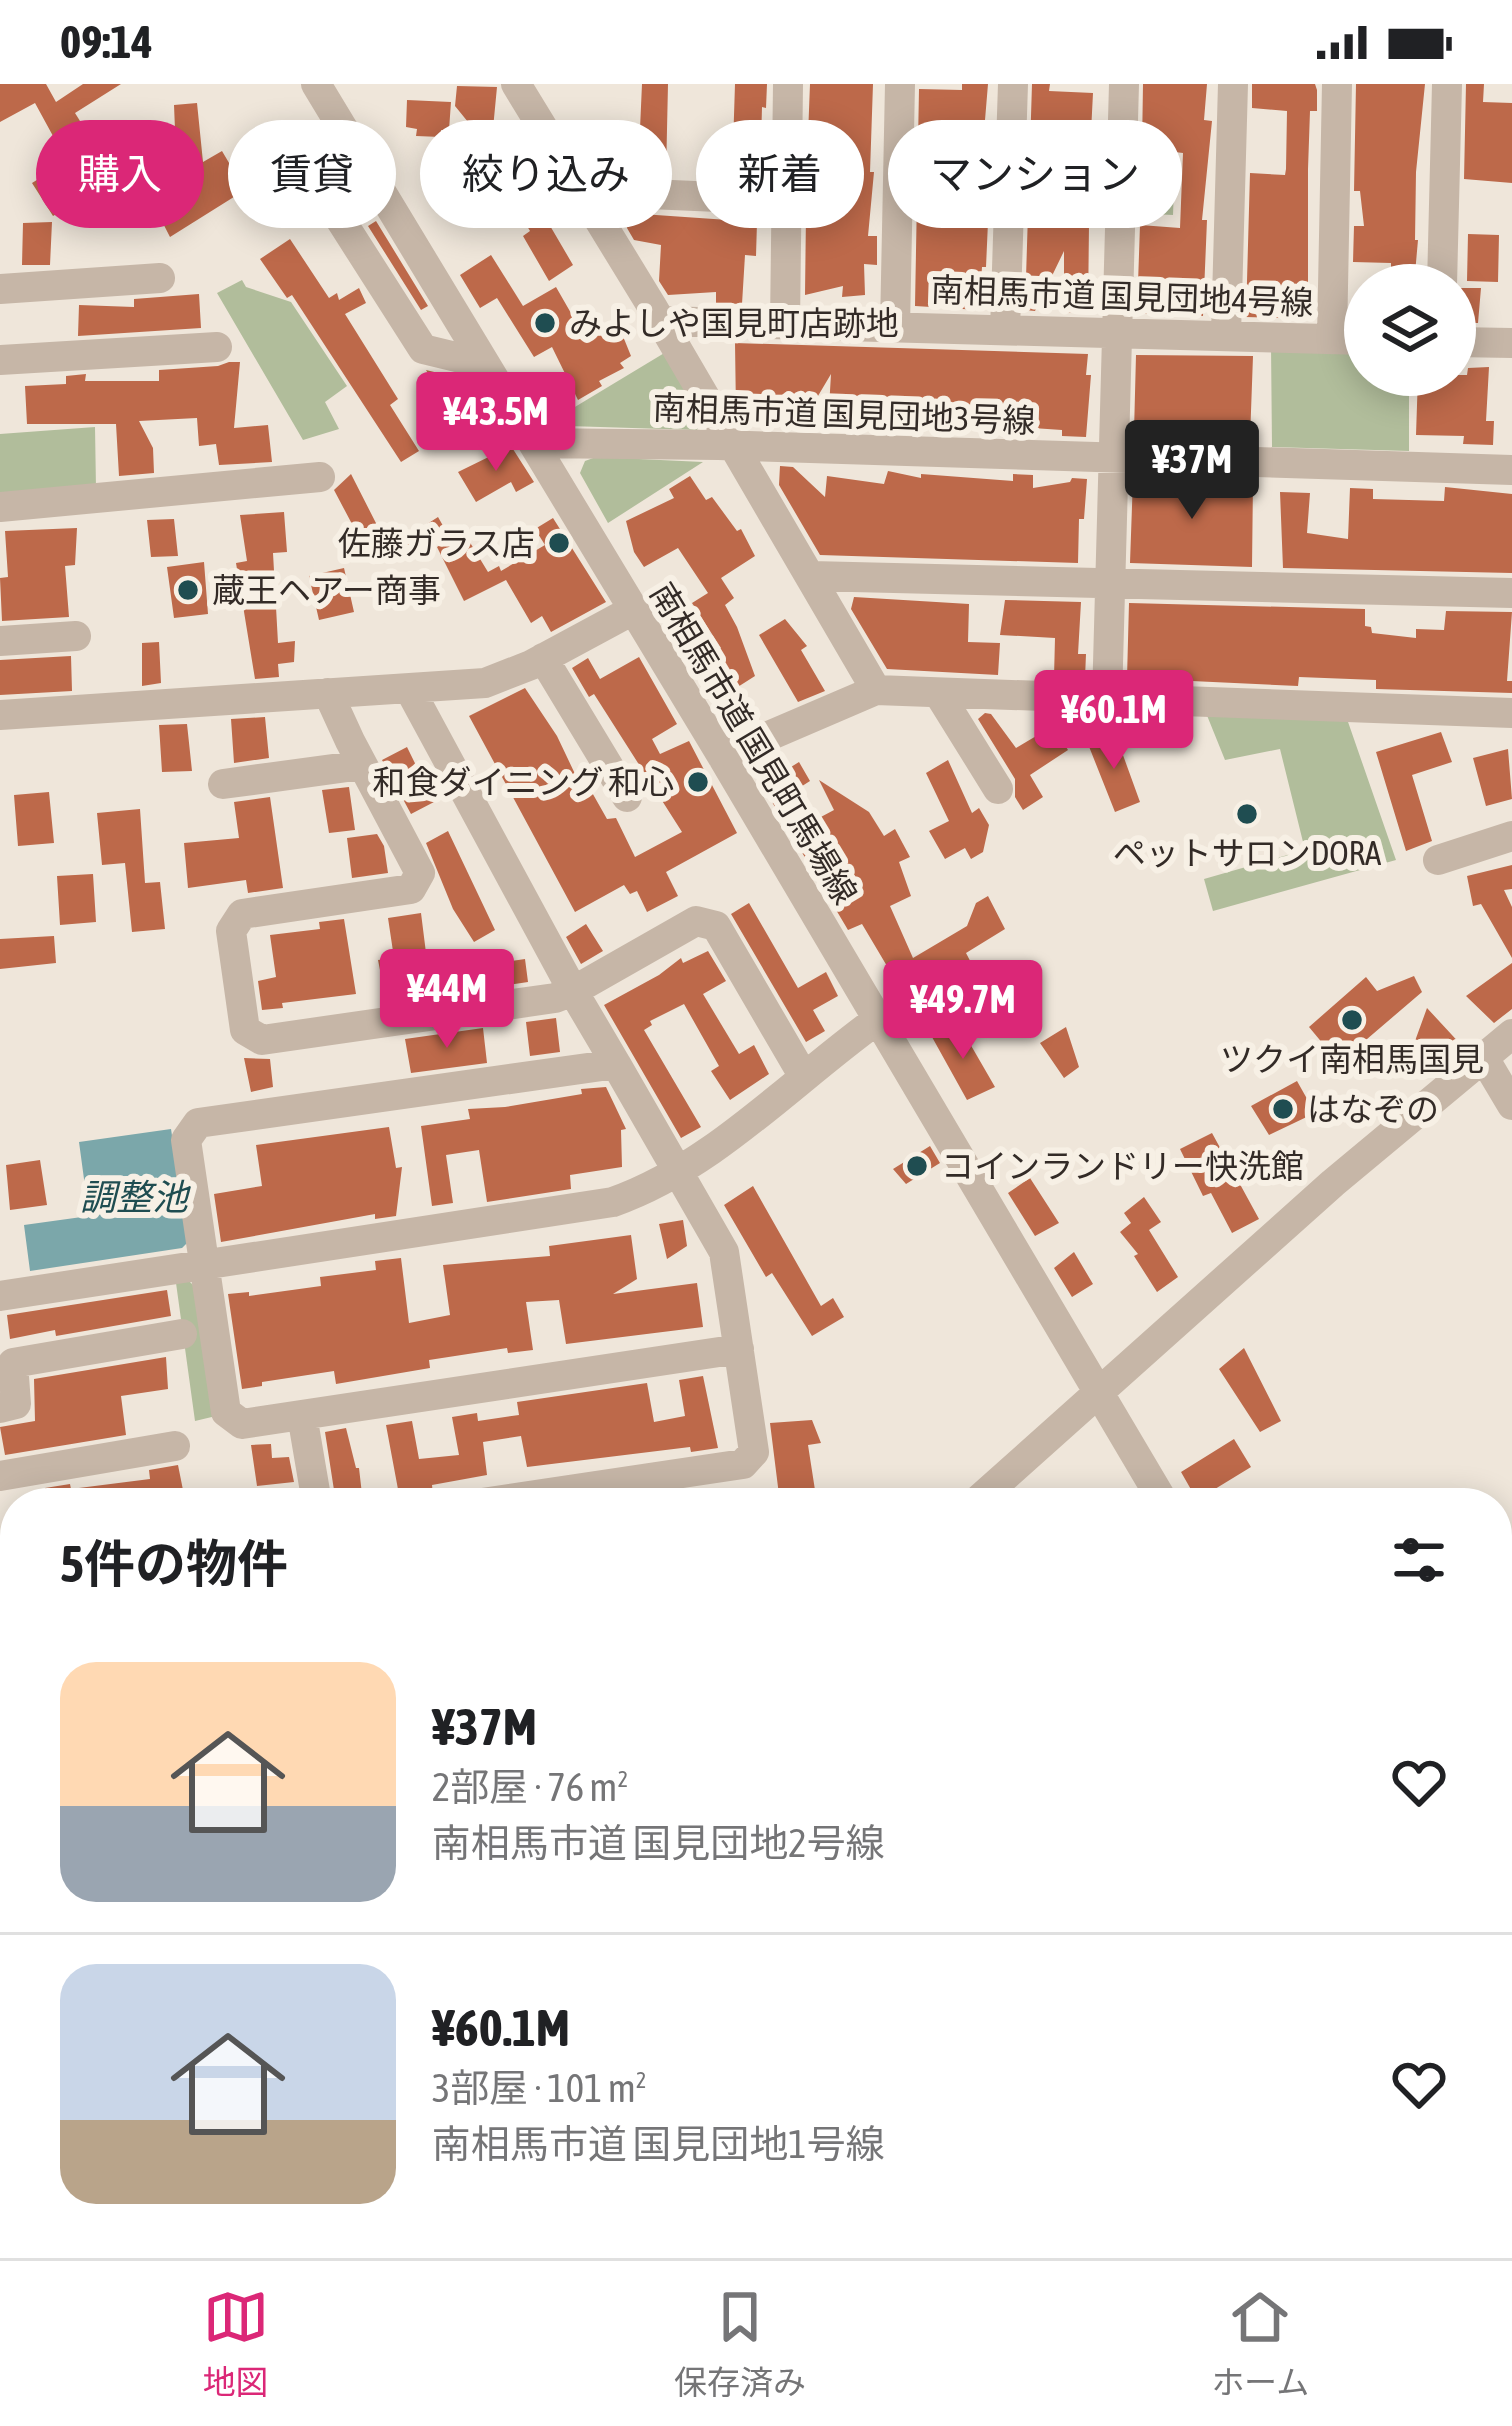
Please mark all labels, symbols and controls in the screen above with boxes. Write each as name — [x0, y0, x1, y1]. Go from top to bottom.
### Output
text: 09:14 — [60, 16, 153, 68]
chip: 購入 — [36, 120, 204, 228]
chip: 賃貸 — [228, 120, 396, 228]
chip: 絞り込み — [420, 120, 672, 228]
chip: 新着 — [696, 120, 864, 228]
chip: マンション — [888, 120, 1182, 228]
map controls — [1344, 264, 1476, 396]
button: layers — [1344, 264, 1476, 396]
street label: 南相馬市道 国見団地4号線 — [930, 270, 1314, 322]
place label: みよしや国見町店跡地 — [569, 304, 899, 342]
marker: みよしや国見町店跡地 — [532, 310, 558, 336]
pin: ¥43.5M — [398, 372, 594, 474]
street label: 南相馬市道 国見団地3号線 — [652, 388, 1036, 440]
text: ¥43.5M — [443, 389, 549, 433]
pin: ¥37M — [1121, 420, 1263, 522]
text: ¥37M — [1152, 437, 1232, 481]
place label: 佐藤ガラス店 — [338, 524, 535, 562]
marker: 佐藤ガラス店 — [546, 530, 572, 556]
place label: 蔵王ヘアー商事 — [212, 571, 441, 609]
street label: 南相馬市道 国見町馬場線 — [643, 576, 865, 910]
marker: 蔵王ヘアー商事 — [175, 577, 201, 603]
pin: ¥60.1M — [1016, 670, 1212, 772]
text: ¥60.1M — [1061, 687, 1167, 731]
place label: 和食ダイニング 和心 — [372, 763, 674, 801]
marker: 和食ダイニング 和心 — [685, 769, 711, 795]
marker: ペットサロンDORA — [1234, 801, 1260, 827]
place label: ペットサロンDORA — [1113, 834, 1382, 872]
pin: ¥44M — [376, 949, 518, 1051]
pin: ¥49.7M — [865, 960, 1061, 1062]
text: ¥44M — [407, 966, 487, 1010]
text: ¥49.7M — [910, 977, 1016, 1021]
marker: ツクイ南相馬国見 — [1339, 1007, 1365, 1033]
place label: ツクイ南相馬国見 — [1220, 1040, 1484, 1078]
place label: はなぞの — [1307, 1090, 1439, 1128]
marker: はなぞの — [1270, 1096, 1296, 1122]
place label: コインランドリー快洗館 — [941, 1147, 1304, 1185]
marker: コインランドリー快洗館 — [904, 1153, 930, 1179]
water label: 調整池 — [80, 1176, 191, 1218]
icon: filters — [1386, 1527, 1452, 1593]
text: 5件の物件 — [60, 1534, 288, 1593]
text: ¥37M — [432, 1697, 537, 1756]
icon: home — [156, 1710, 300, 1854]
icon: heart — [1386, 1749, 1452, 1815]
text: 2部屋 · 76 m² — [432, 1765, 628, 1809]
text: 南相馬市道 国見団地2号線 — [432, 1821, 885, 1865]
text: ¥60.1M — [432, 1998, 570, 2057]
icon: home — [156, 2012, 300, 2156]
icon: heart — [1386, 2051, 1452, 2117]
text: 3部屋 · 101 m² — [432, 2066, 647, 2110]
text: 南相馬市道 国見団地1号線 — [432, 2122, 885, 2166]
tab: 地図 — [203, 2284, 269, 2404]
tab: 保存済み — [674, 2284, 806, 2404]
tab: ホーム — [1211, 2284, 1309, 2404]

